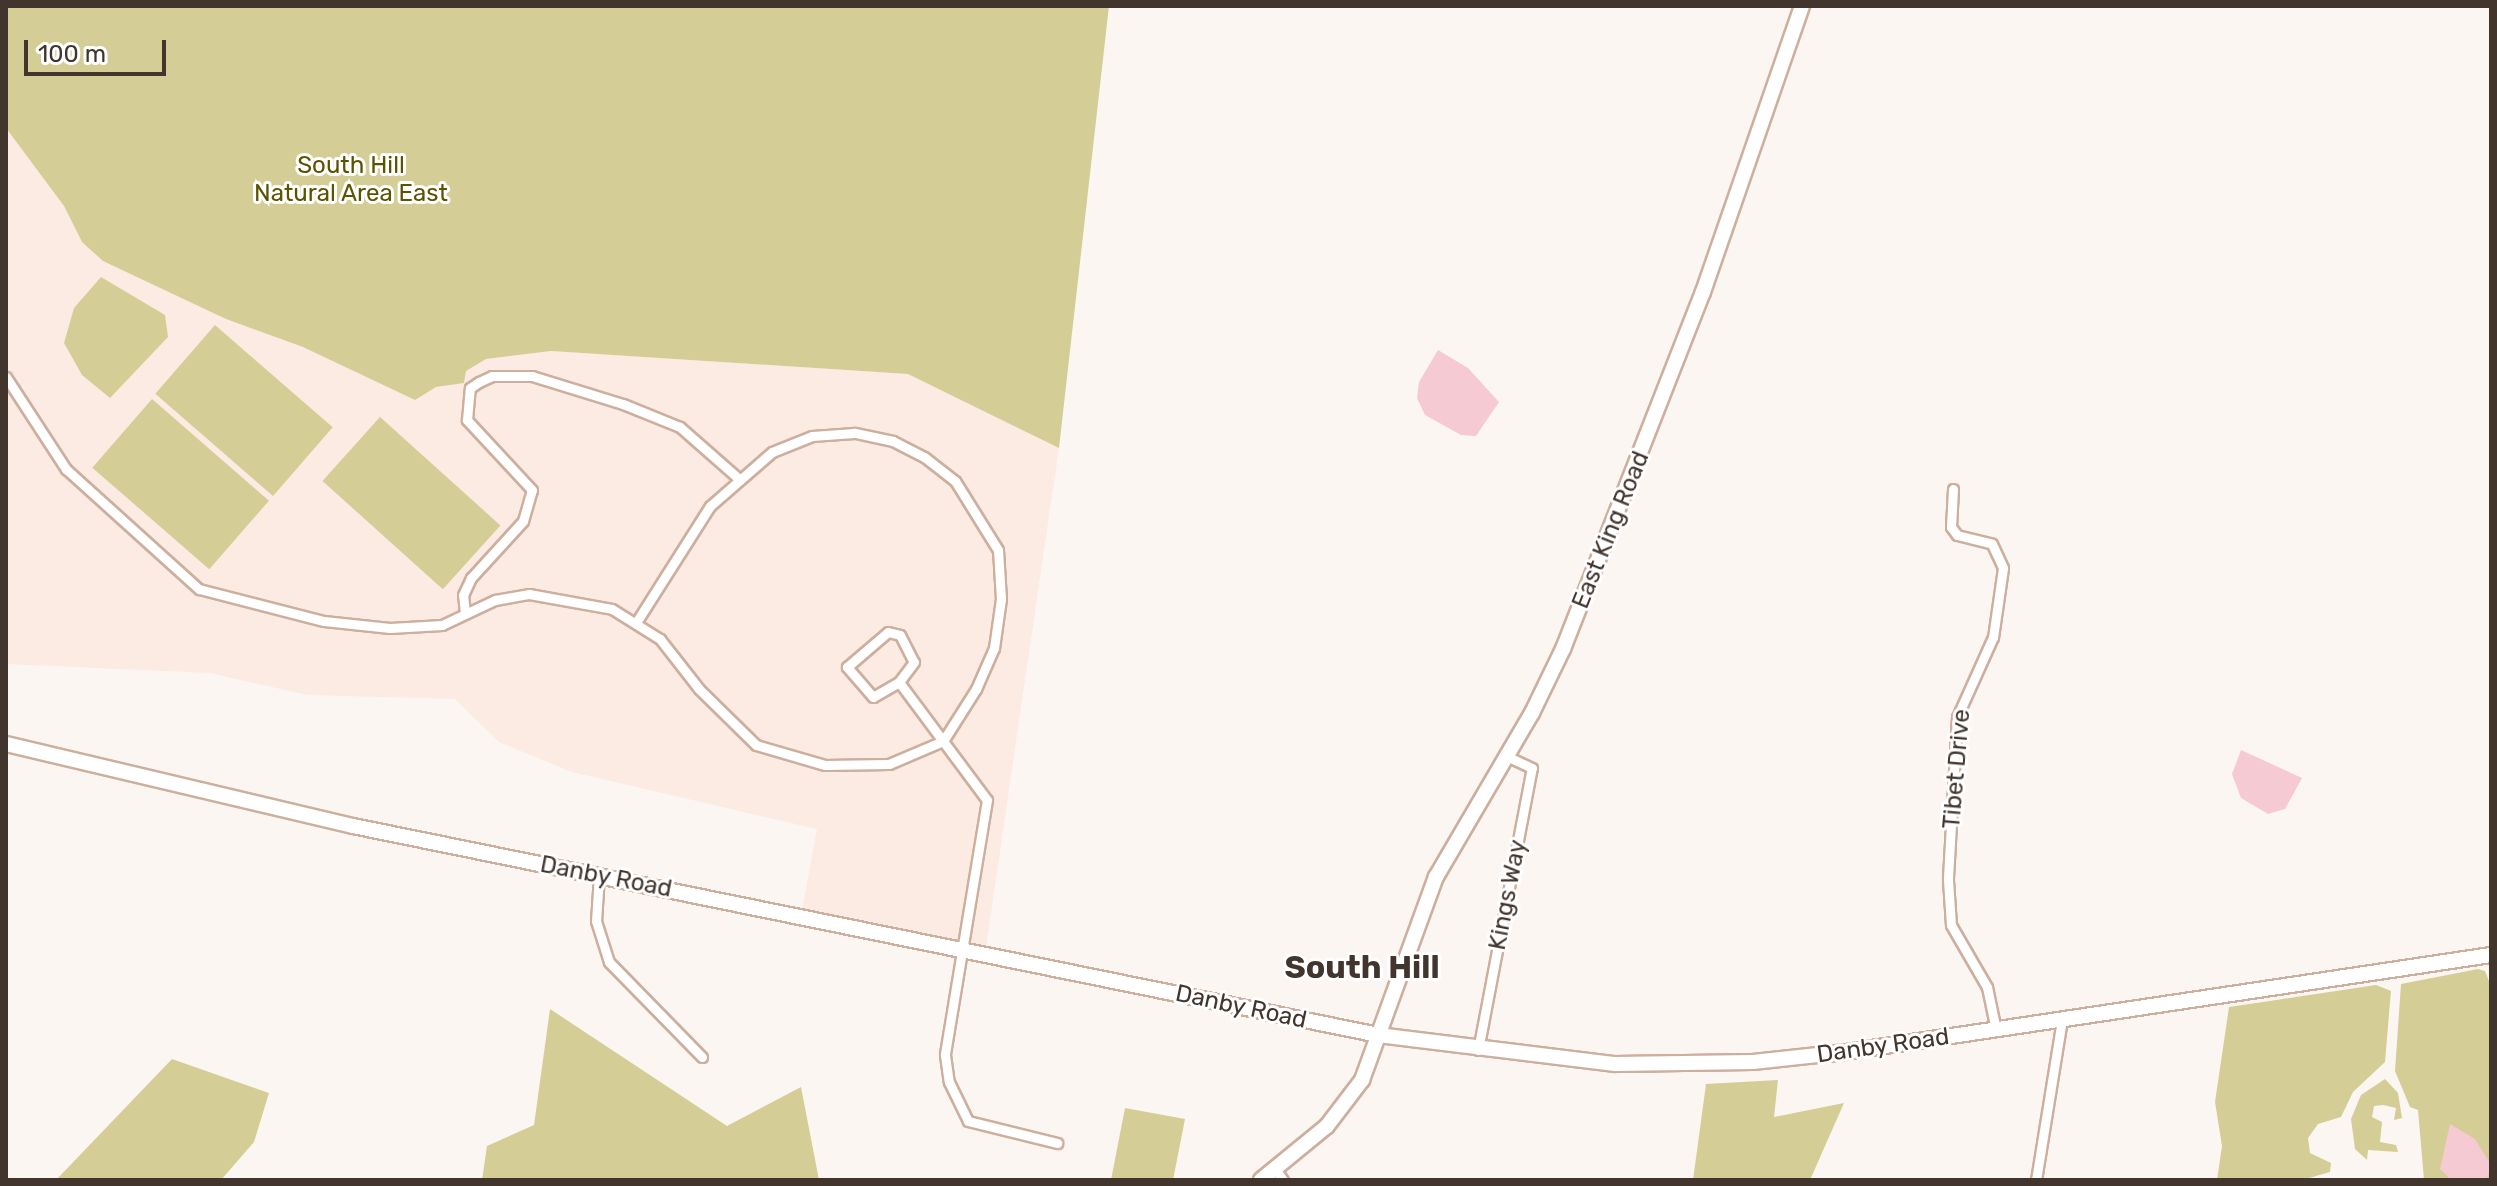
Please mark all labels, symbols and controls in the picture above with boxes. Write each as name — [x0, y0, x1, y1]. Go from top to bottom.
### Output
scale bar — [28, 24, 170, 74]
text: 100 m — [38, 40, 106, 68]
park label: South Hill Natural Area East — [254, 152, 448, 208]
street label: East King Road — [1566, 447, 1656, 613]
street label: Tibet Drive — [1937, 708, 1977, 830]
street label: Kings Way — [1483, 837, 1533, 953]
street label: Danby Road — [537, 850, 675, 904]
district label: South Hill — [1284, 948, 1440, 986]
street label: Danby Road — [1172, 979, 1310, 1035]
street label: Danby Road — [1815, 1022, 1951, 1070]

